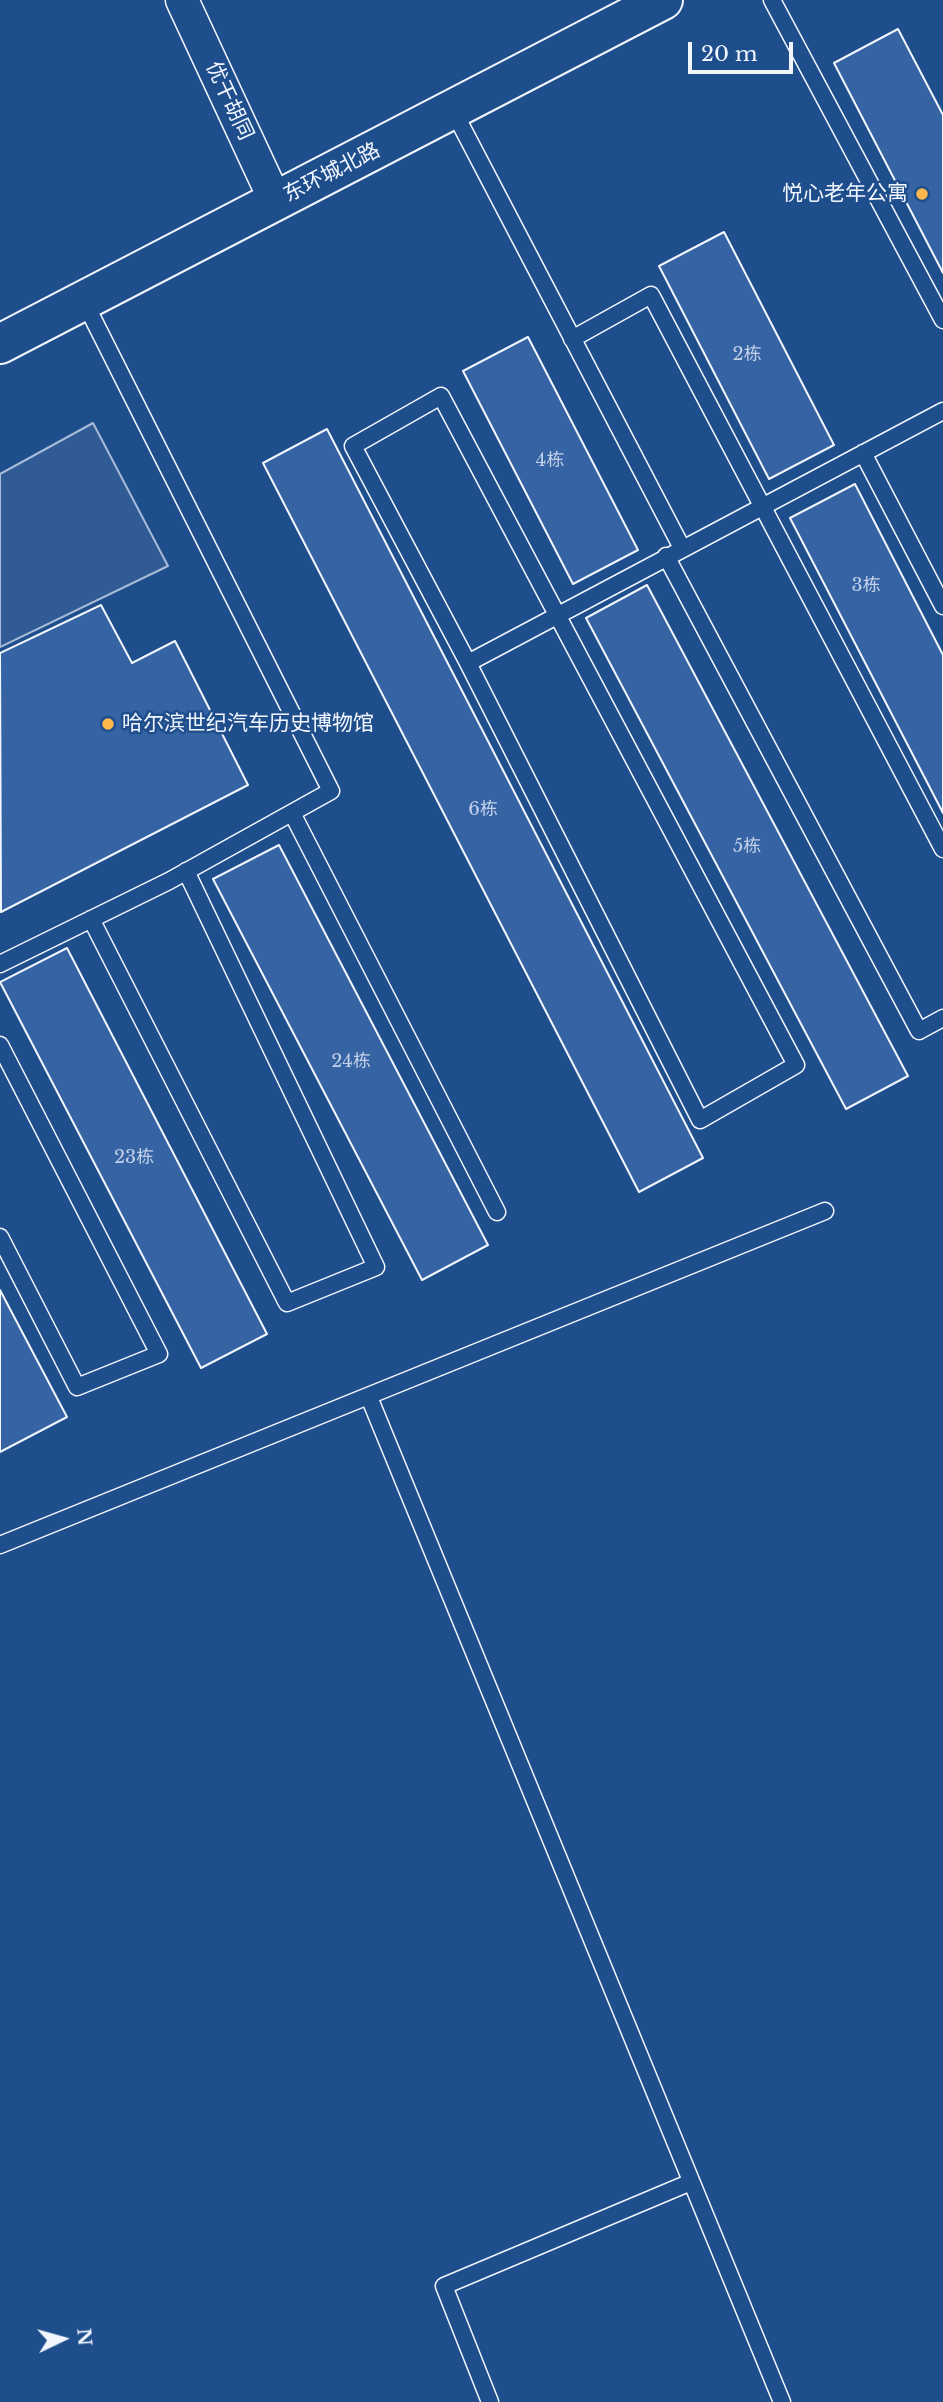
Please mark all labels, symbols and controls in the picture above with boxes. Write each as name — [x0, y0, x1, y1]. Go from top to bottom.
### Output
scale bar — [691, 28, 796, 72]
text: 20 m — [701, 41, 758, 67]
street label: 优干胡同 — [200, 58, 258, 144]
street label: 东环城北路 — [280, 138, 384, 208]
place label: 悦心老年公寓 — [782, 181, 908, 207]
marker: 悦心老年公寓 — [914, 186, 930, 202]
house number: 2栋 — [732, 344, 762, 366]
house number: 4栋 — [536, 450, 564, 472]
house number: 3栋 — [851, 575, 881, 597]
place label: 哈尔滨世纪汽车历史博物馆 — [122, 711, 374, 737]
marker: 哈尔滨世纪汽车历史博物馆 — [100, 716, 116, 732]
house number: 6栋 — [468, 799, 498, 821]
house number: 5栋 — [733, 836, 761, 858]
house number: 24栋 — [331, 1051, 371, 1073]
house number: 23栋 — [114, 1147, 154, 1169]
north arrow — [28, 2304, 98, 2374]
text: N — [72, 2327, 97, 2347]

